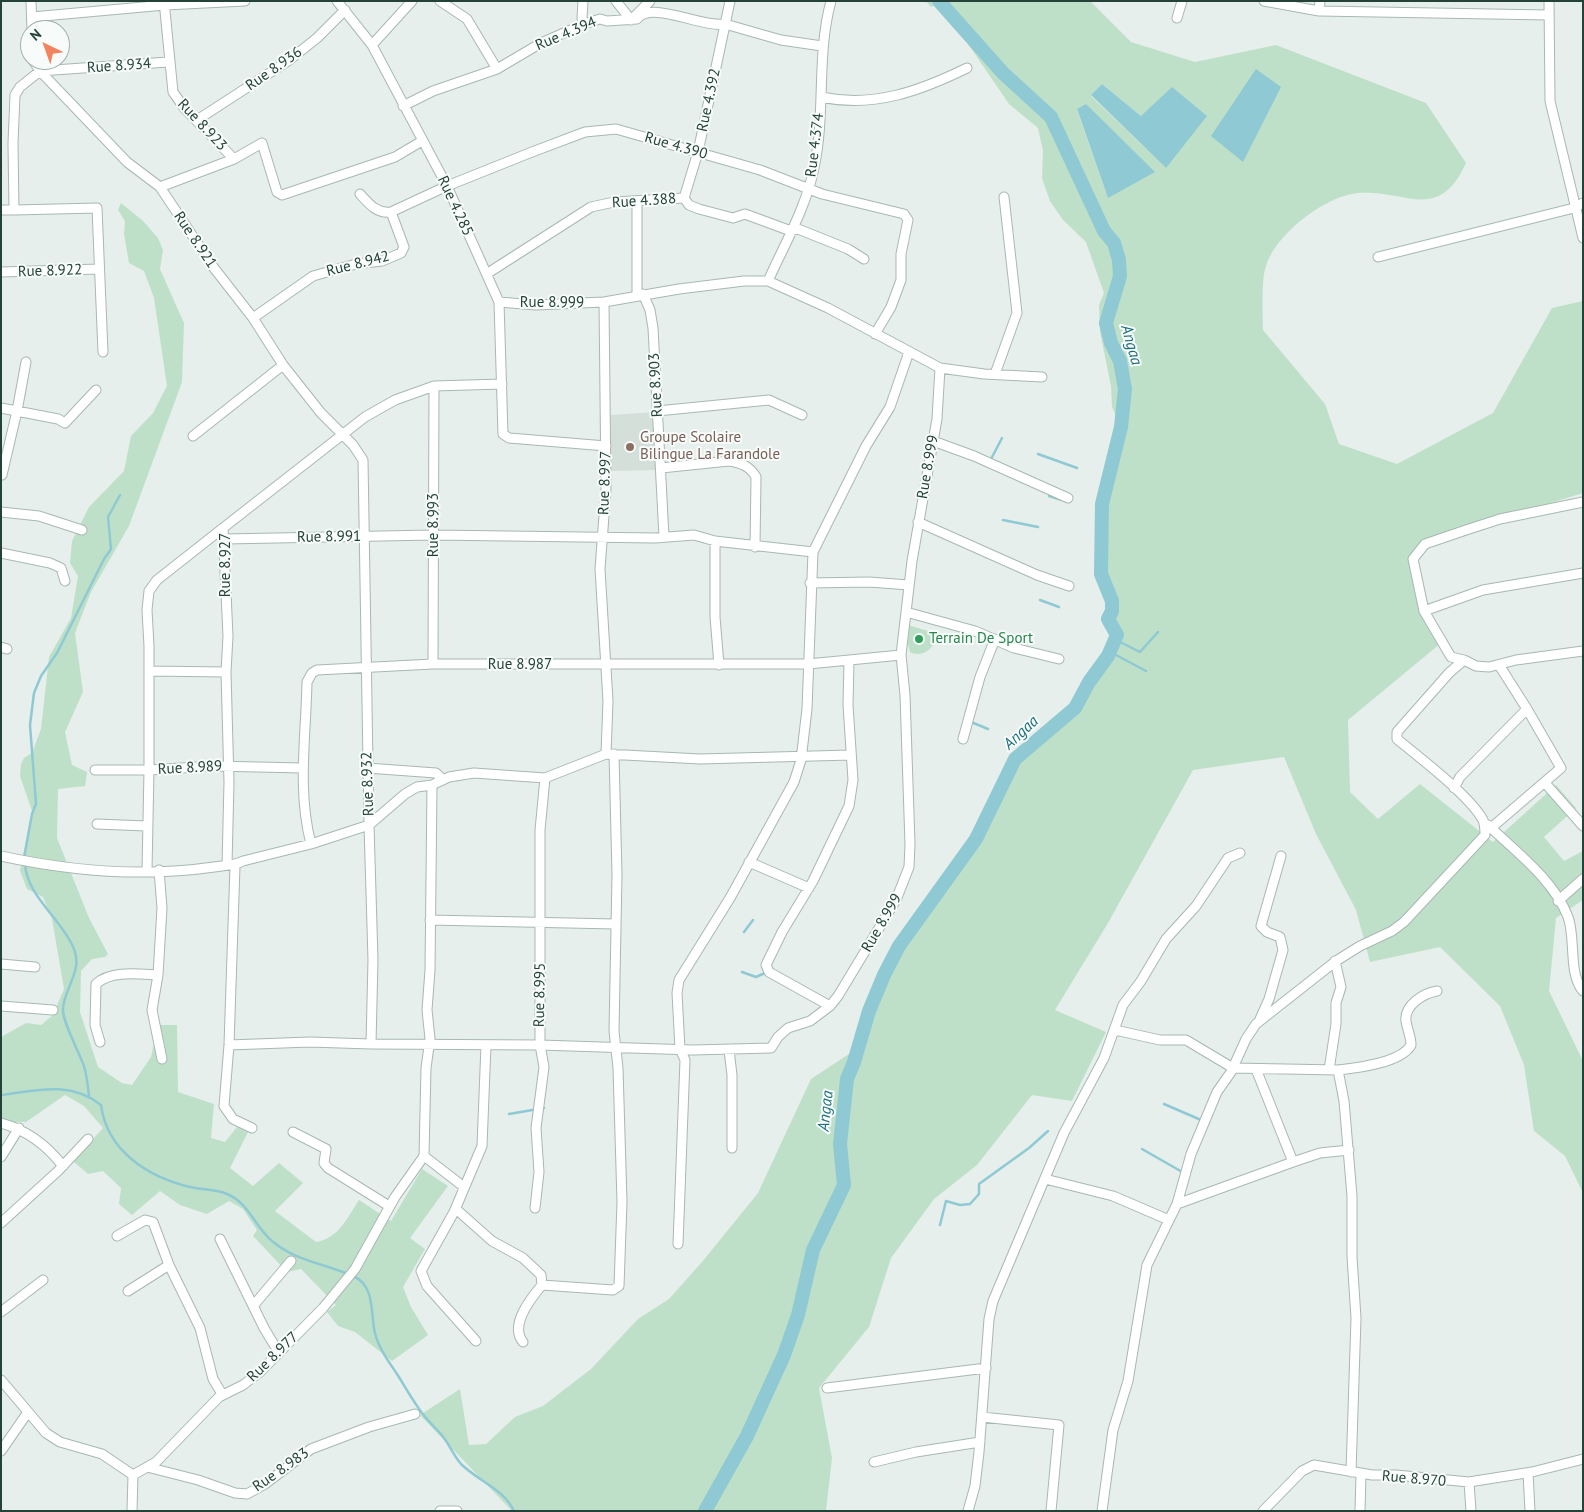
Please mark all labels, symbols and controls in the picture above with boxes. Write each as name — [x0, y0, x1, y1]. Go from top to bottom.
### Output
street label: Rue 4.394 — [533, 13, 599, 55]
north arrow — [20, 20, 70, 70]
text: N — [26, 25, 45, 44]
street label: Rue 8.936 — [242, 43, 306, 95]
street label: Rue 8.934 — [86, 55, 152, 77]
street label: Rue 4.392 — [694, 67, 724, 133]
street label: Rue 8.923 — [173, 95, 231, 155]
street label: Rue 4.374 — [802, 112, 828, 178]
street label: Rue 4.390 — [643, 128, 709, 164]
street label: Rue 4.285 — [433, 173, 477, 239]
street label: Rue 4.388 — [611, 190, 677, 212]
street label: Rue 8.921 — [170, 208, 220, 272]
street label: Rue 8.942 — [325, 247, 391, 281]
street label: Rue 8.922 — [18, 261, 82, 281]
street label: Rue 8.999 — [520, 294, 584, 312]
water label: Angaa — [1116, 323, 1146, 367]
street label: Rue 8.903 — [645, 352, 667, 418]
place label: Groupe Scolaire Bilingue La Farandole — [640, 429, 780, 464]
street label: Rue 8.999 — [914, 434, 942, 500]
marker: Groupe Scolaire Bilingue La Farandole — [624, 441, 636, 453]
street label: Rue 8.997 — [595, 451, 615, 515]
street label: Rue 8.993 — [425, 493, 443, 557]
street label: Rue 8.991 — [297, 527, 361, 547]
street label: Rue 8.927 — [217, 533, 235, 597]
place label: Terrain De Sport — [929, 630, 1033, 648]
marker: Terrain De Sport — [913, 633, 925, 645]
street label: Rue 8.987 — [488, 656, 552, 674]
water label: Angaa — [999, 712, 1043, 754]
street label: Rue 8.932 — [358, 752, 378, 816]
street label: Rue 8.989 — [157, 757, 223, 779]
street label: Rue 8.999 — [858, 891, 906, 955]
street label: Rue 8.995 — [530, 963, 550, 1027]
water label: Angaa — [814, 1090, 838, 1132]
street label: Rue 8.977 — [244, 1328, 302, 1386]
street label: Rue 8.983 — [249, 1444, 313, 1496]
street label: Rue 8.970 — [1381, 1467, 1447, 1491]

